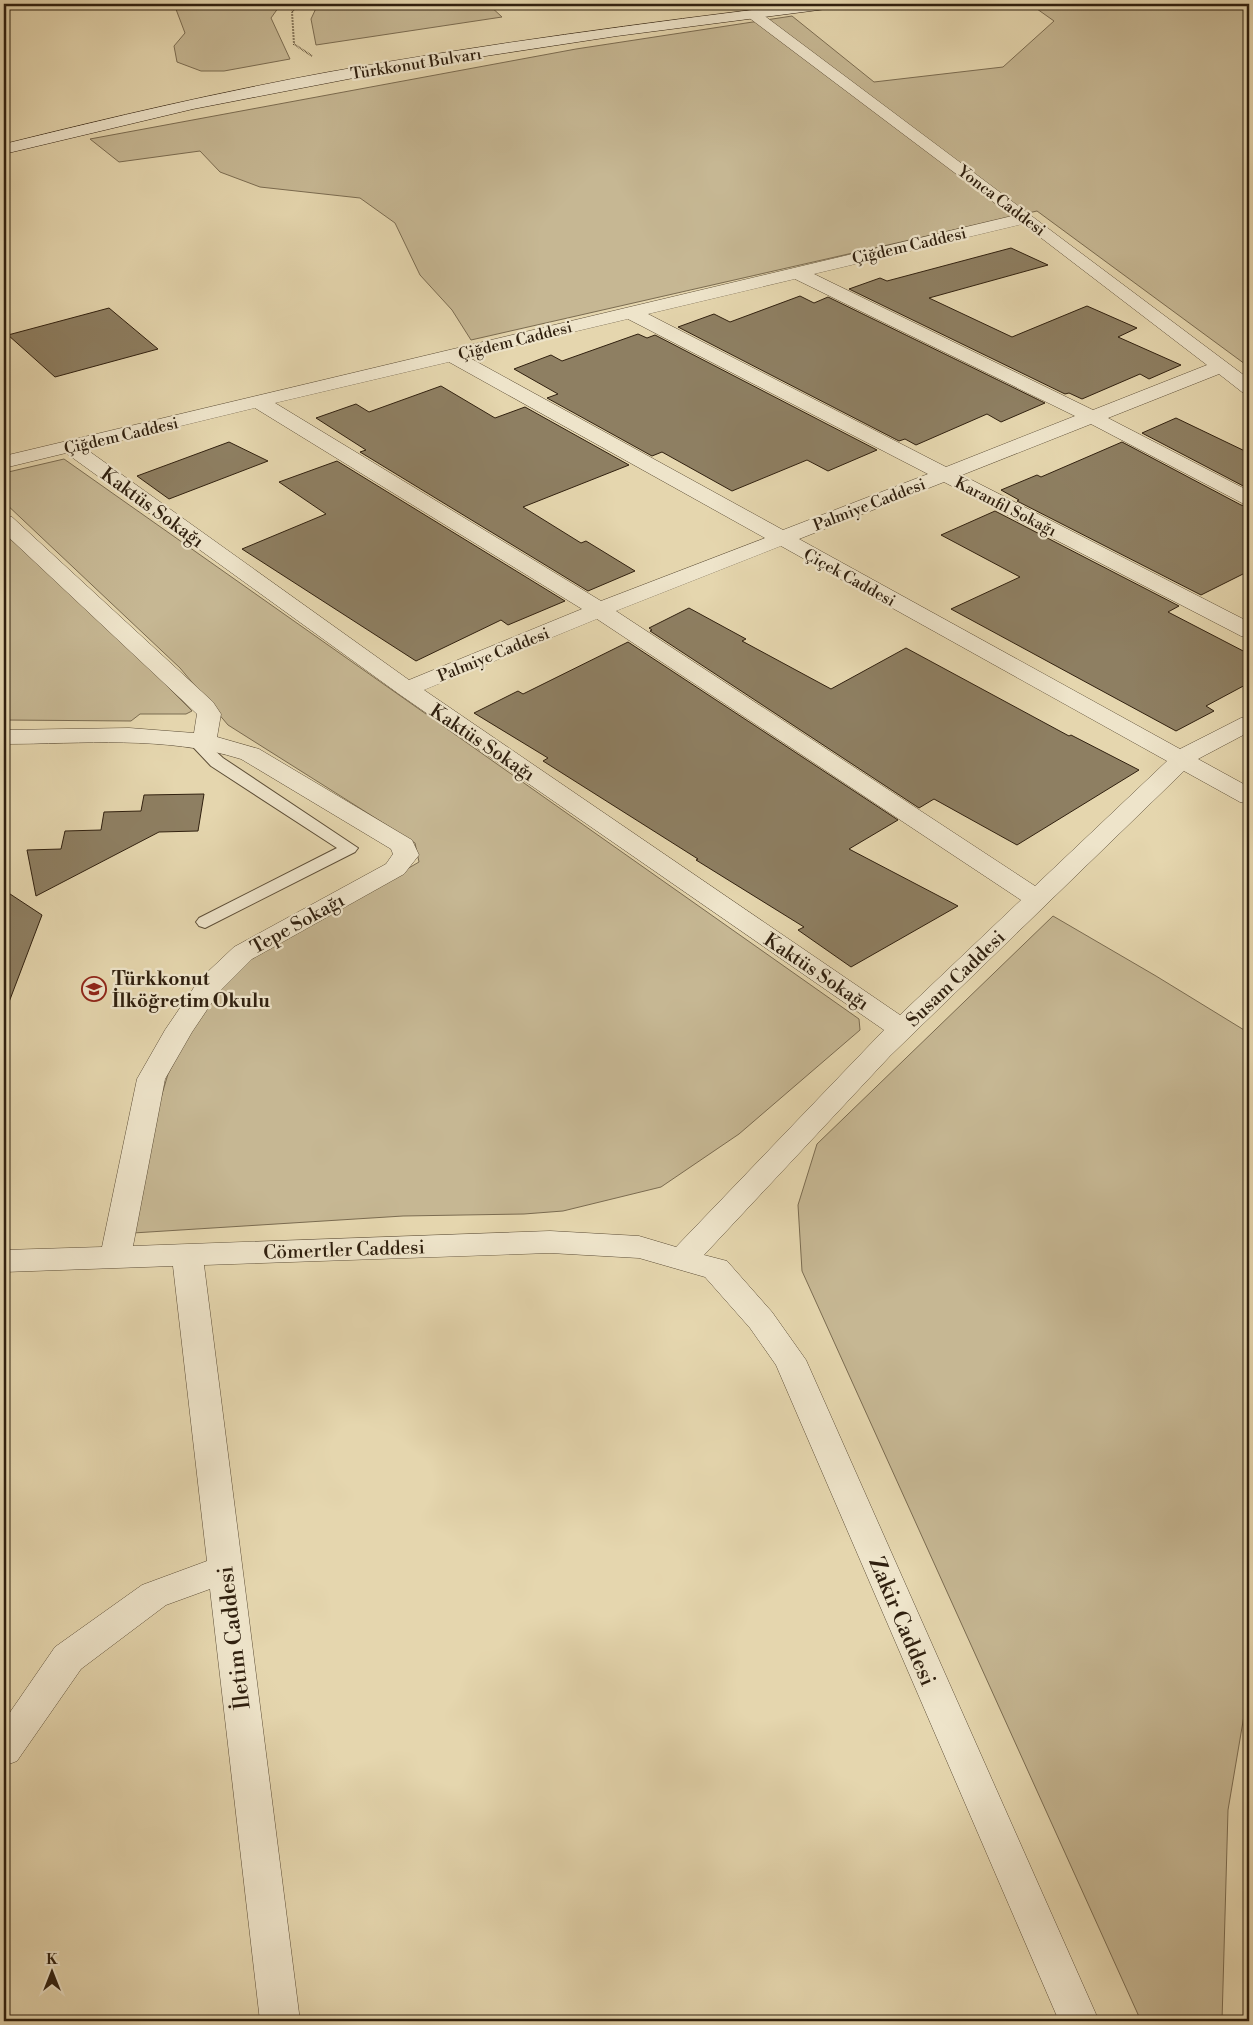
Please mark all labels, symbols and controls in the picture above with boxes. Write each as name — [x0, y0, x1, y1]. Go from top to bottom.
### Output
street label: Türkkonut Bulvarı — [349, 44, 483, 84]
street label: Yonca Caddesi — [953, 161, 1049, 240]
street label: Çiğdem Caddesi — [850, 223, 968, 269]
street label: Çiğdem Caddesi — [456, 317, 574, 365]
street label: Çiğdem Caddesi — [62, 413, 180, 459]
street label: Kaktüs Sokağı — [96, 462, 209, 553]
street label: Karanfil Sokağı — [951, 473, 1060, 541]
street label: Palmiye Caddesi — [810, 474, 928, 536]
street label: Çiçek Caddesi — [800, 544, 899, 611]
street label: Palmiye Caddesi — [435, 623, 552, 686]
street label: Kaktüs Sokağı — [425, 699, 540, 787]
street label: Tepe Sokağı — [246, 888, 349, 959]
street label: Susam Caddesi — [901, 925, 1010, 1032]
street label: Kaktüs Sokağı — [759, 928, 874, 1016]
place label: Türkkonut İlköğretim Okulu — [112, 967, 270, 1013]
school or university icon: Türkkonut İlköğretim Okulu — [81, 976, 107, 1002]
street label: Cömertler Caddesi — [263, 1235, 425, 1265]
street label: Zakir Caddesi — [862, 1553, 941, 1690]
street label: İletim Caddesi — [211, 1565, 257, 1711]
north arrow — [28, 1948, 78, 1998]
text: K — [46, 1951, 58, 1969]

